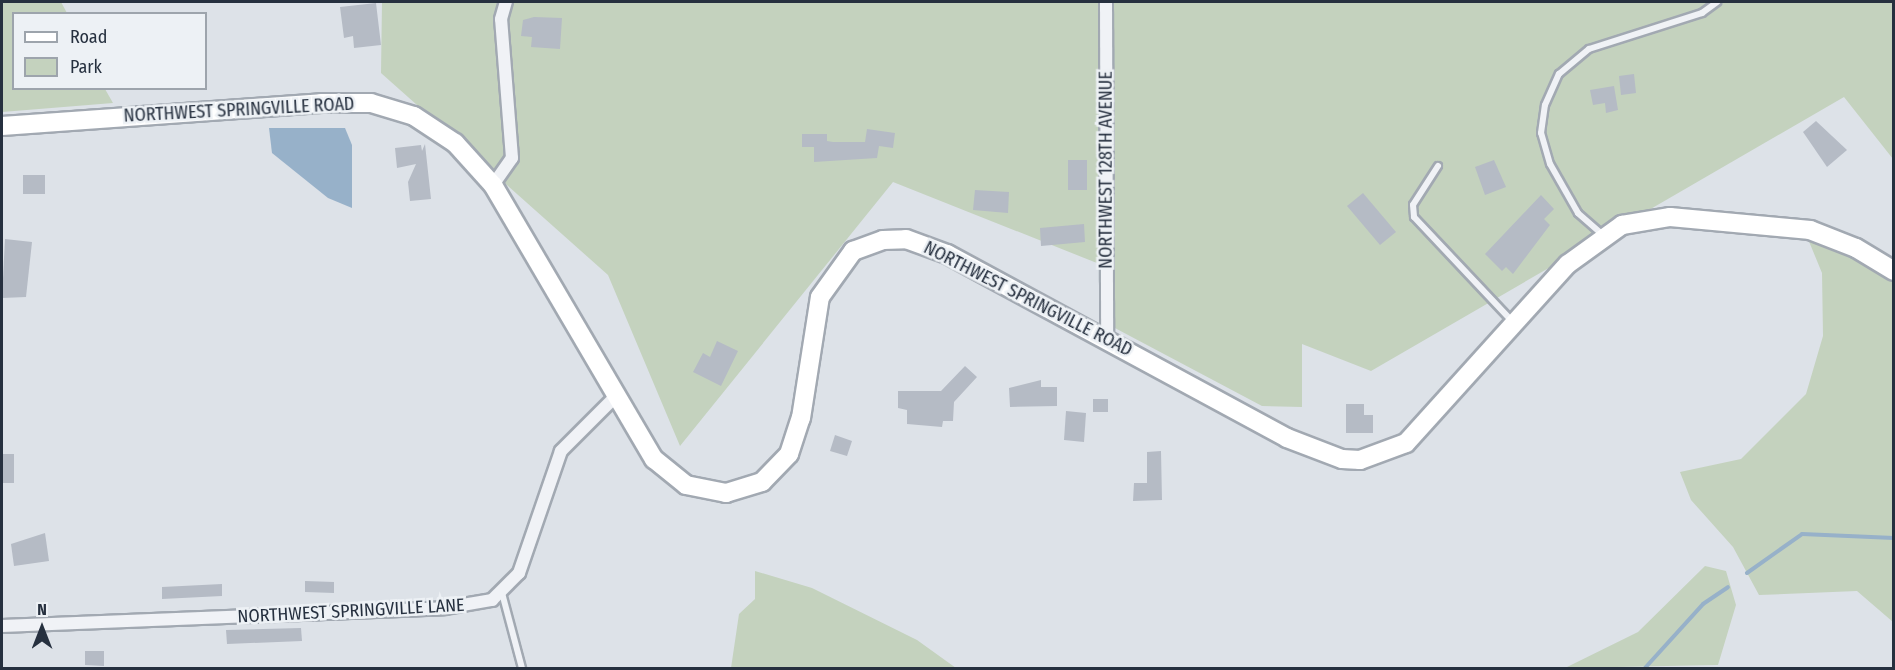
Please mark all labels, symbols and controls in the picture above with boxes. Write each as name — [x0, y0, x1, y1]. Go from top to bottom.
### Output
legend — [12, 12, 207, 90]
text: Road — [70, 26, 107, 48]
text: Park — [70, 56, 102, 78]
street label: NORTHWEST 128TH AVENUE — [1095, 71, 1117, 269]
street label: NORTHWEST SPRINGVILLE ROAD — [123, 93, 355, 127]
street label: NORTHWEST SPRINGVILLE ROAD — [920, 237, 1136, 361]
street label: NORTHWEST SPRINGVILLE LANE — [237, 594, 465, 628]
north arrow — [12, 598, 72, 658]
text: N — [37, 600, 47, 619]

